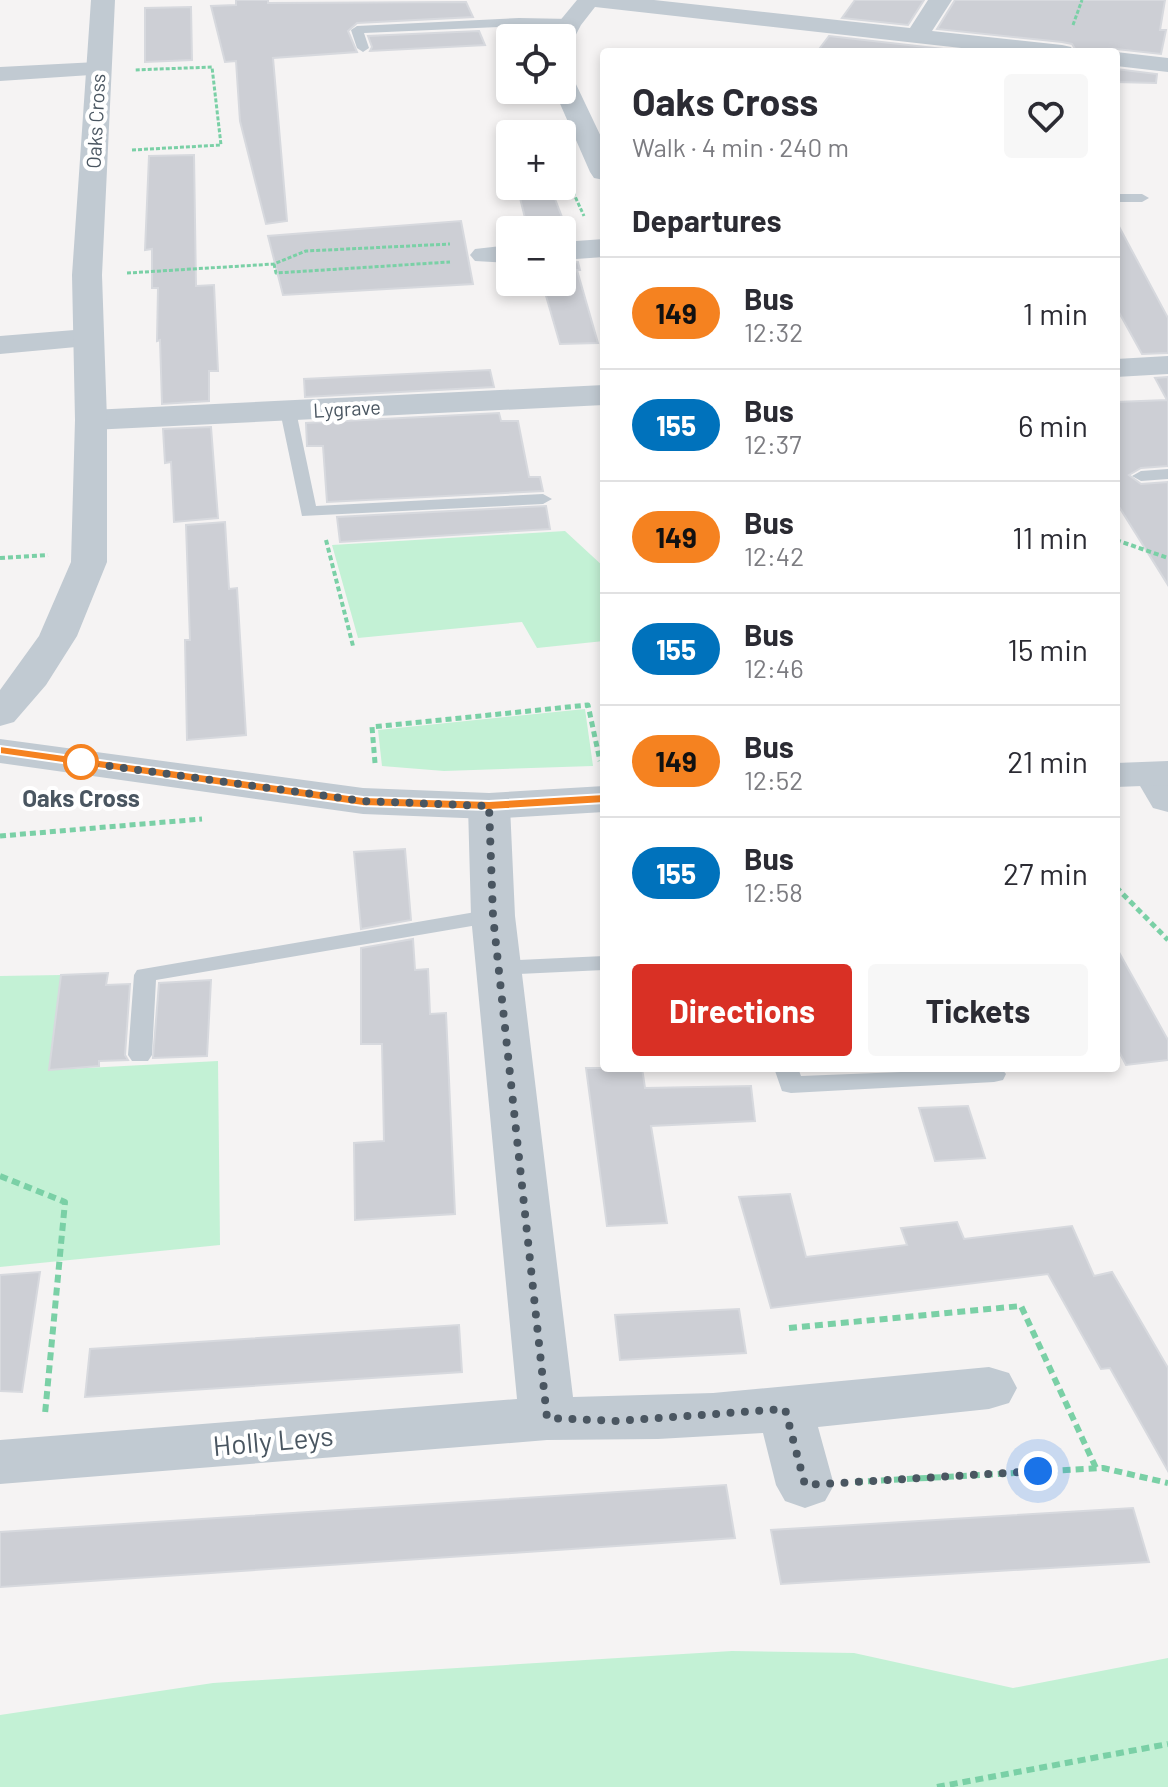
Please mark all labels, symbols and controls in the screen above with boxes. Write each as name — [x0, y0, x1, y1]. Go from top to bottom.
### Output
map controls — [496, 24, 576, 296]
button: locate — [496, 24, 576, 104]
street label: Oaks Cross — [81, 73, 109, 169]
button: heart — [1004, 74, 1088, 158]
text: Oaks Cross — [632, 78, 818, 124]
button: + — [496, 120, 576, 200]
text: Walk · 4 min · 240 m — [632, 131, 849, 162]
text: Departures — [632, 202, 782, 238]
button: − — [496, 216, 576, 296]
text: Bus — [744, 280, 794, 316]
text: 1 min — [1023, 295, 1088, 331]
text: 149 — [655, 296, 697, 330]
text: 12:32 — [744, 316, 803, 347]
text: Bus — [744, 392, 794, 428]
street label: Lygrave — [313, 394, 381, 422]
text: 6 min — [1018, 407, 1088, 443]
text: 155 — [656, 408, 696, 442]
text: 12:37 — [744, 428, 802, 459]
text: Bus — [744, 504, 794, 540]
text: 11 min — [1012, 519, 1088, 555]
text: 149 — [655, 520, 697, 554]
text: 12:42 — [744, 540, 804, 571]
text: Bus — [744, 616, 794, 652]
text: 15 min — [1007, 631, 1088, 667]
text: 155 — [656, 632, 696, 666]
text: 12:46 — [744, 652, 804, 683]
text: Bus — [744, 728, 794, 764]
text: 21 min — [1007, 743, 1088, 779]
text: 149 — [655, 744, 697, 778]
marker: Oaks Cross — [64, 745, 98, 779]
text: 12:52 — [744, 764, 803, 795]
place label: Oaks Cross — [22, 783, 140, 812]
text: Bus — [744, 840, 794, 876]
text: 27 min — [1003, 855, 1088, 891]
text: 155 — [656, 856, 696, 890]
text: 12:58 — [744, 876, 803, 907]
button: Directions — [632, 964, 852, 1056]
button: Tickets — [868, 964, 1088, 1056]
street label: Holly Leys — [211, 1418, 335, 1462]
your location — [1018, 1451, 1058, 1491]

